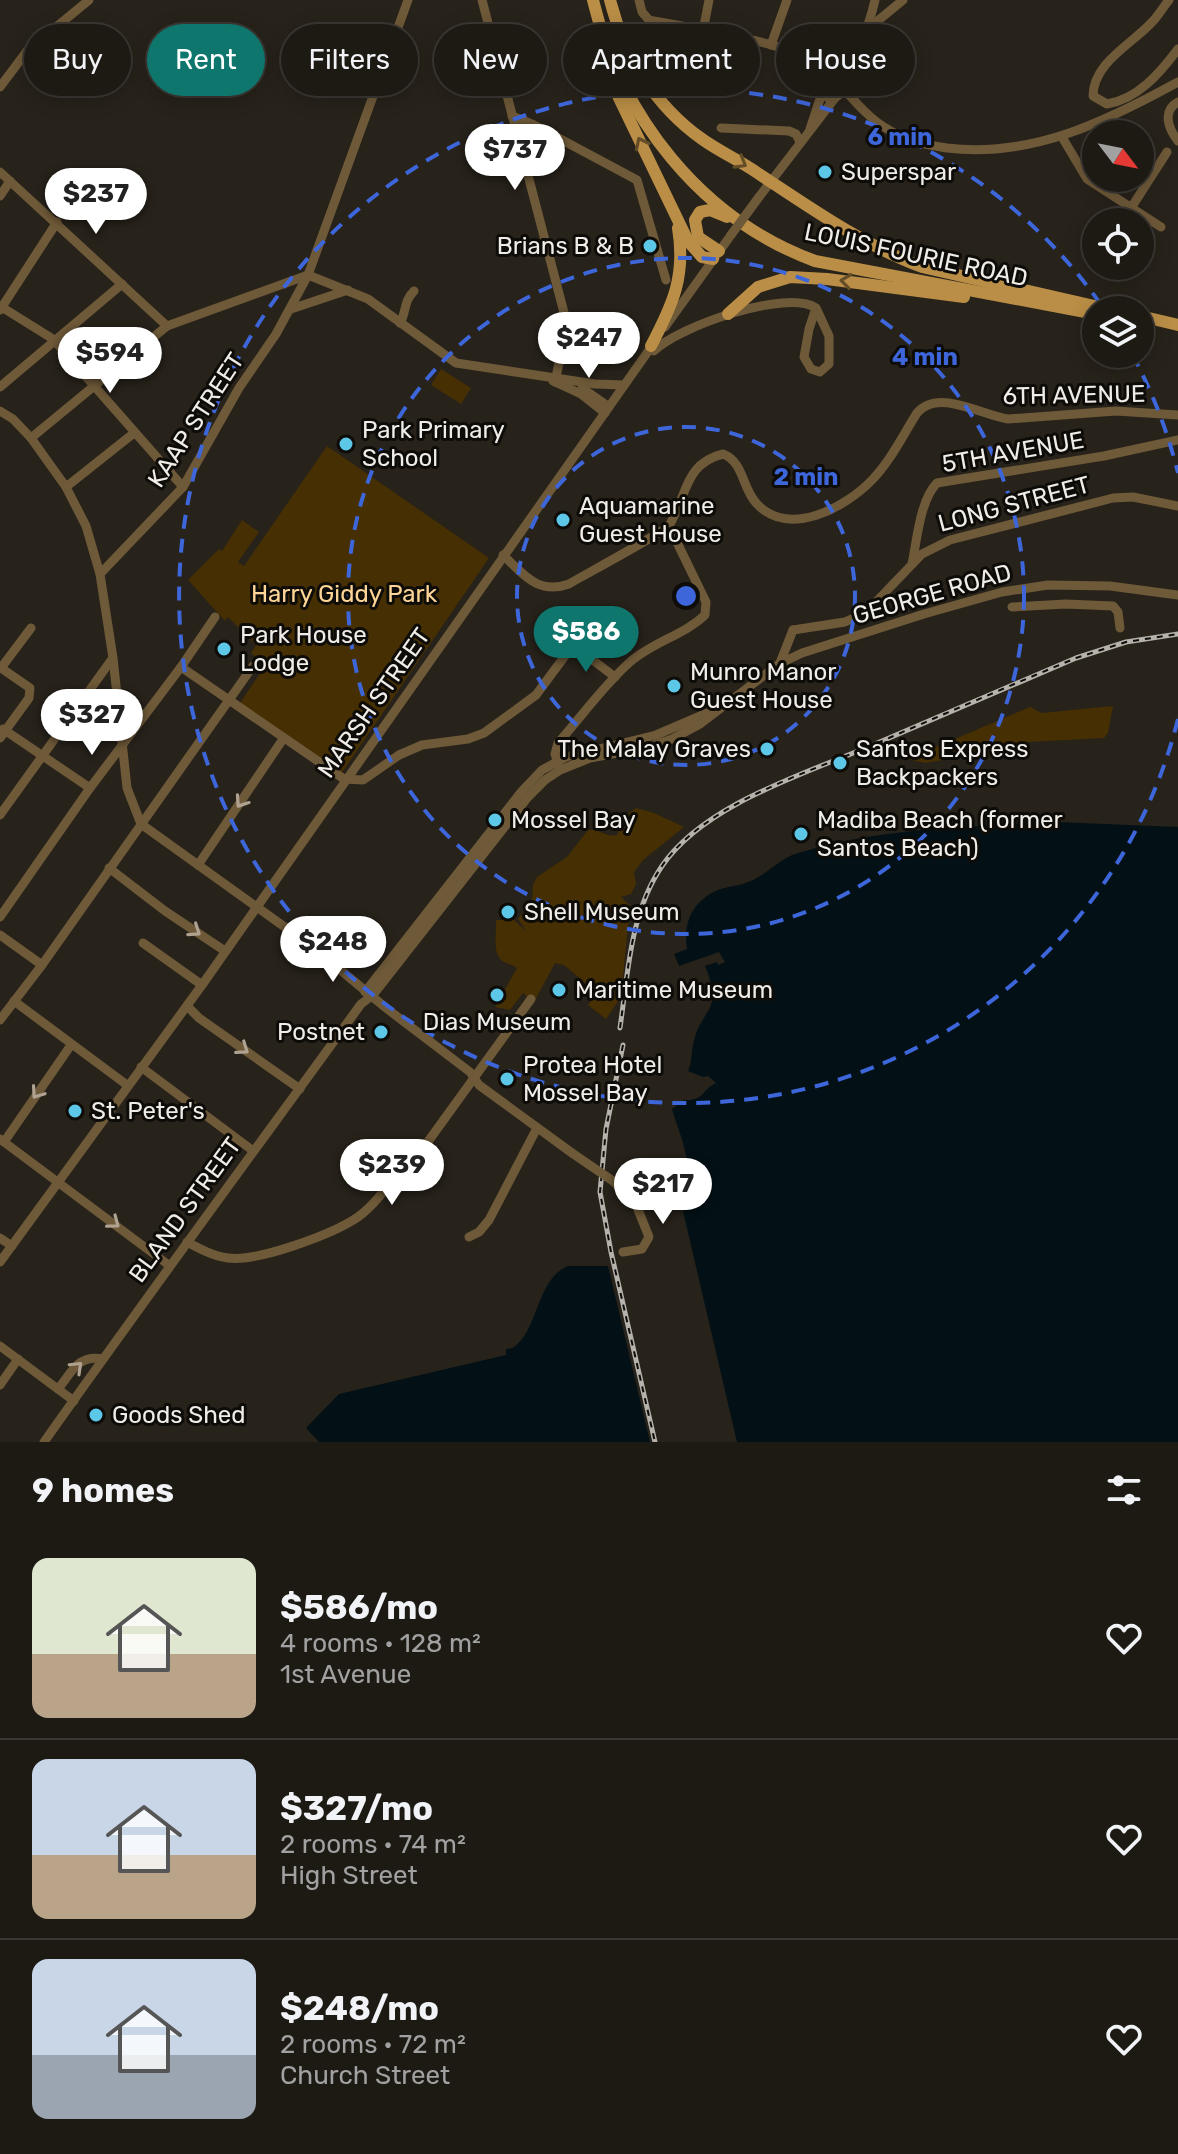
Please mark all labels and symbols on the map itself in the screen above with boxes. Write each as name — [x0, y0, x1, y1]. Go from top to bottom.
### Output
north arrow — [1082, 120, 1154, 192]
text: 6 min — [867, 123, 933, 151]
pin: $737 — [468, 124, 562, 192]
one-way arrow — [635, 137, 650, 152]
one-way arrow — [732, 153, 746, 169]
place label: Superspar — [841, 158, 956, 186]
marker: Superspar — [816, 163, 834, 181]
pin: $237 — [49, 168, 143, 236]
street label: LOUIS FOURIE ROAD — [802, 218, 1030, 292]
place label: Brians B & B — [497, 232, 634, 260]
marker: Brians B & B — [641, 237, 659, 255]
one-way arrow — [840, 273, 853, 290]
pin: $247 — [542, 312, 636, 380]
pin: $594 — [63, 327, 157, 395]
text: 4 min — [892, 343, 958, 371]
street label: KAAP STREET — [142, 347, 250, 492]
street label: 6TH AVENUE — [1002, 380, 1146, 410]
place label: Park Primary School — [362, 416, 505, 472]
street label: 5TH AVENUE — [940, 426, 1086, 478]
marker: Park Primary School — [337, 435, 355, 453]
text: 2 min — [774, 463, 839, 491]
street label: LONG STREET — [935, 470, 1093, 538]
place label: Aquamarine Guest House — [579, 492, 722, 548]
marker: Aquamarine Guest House — [554, 511, 572, 529]
street label: GEORGE ROAD — [849, 558, 1015, 630]
park label: Harry Giddy Park — [251, 580, 438, 608]
centre of rings — [672, 582, 700, 610]
pin: $586 — [539, 606, 633, 674]
place label: Park House Lodge — [240, 621, 367, 677]
street label: MARSH STREET — [312, 623, 436, 783]
marker: Park House Lodge — [215, 640, 233, 658]
place label: Munro Manor Guest House — [690, 658, 836, 714]
marker: Munro Manor Guest House — [665, 677, 683, 695]
pin: $327 — [45, 689, 139, 757]
place label: The Malay Graves — [557, 735, 751, 763]
place label: Santos Express Backpackers — [856, 735, 1028, 791]
marker: The Malay Graves — [758, 740, 776, 758]
marker: Santos Express Backpackers — [831, 754, 849, 772]
one-way arrow — [235, 794, 250, 808]
place label: Mossel Bay — [511, 806, 636, 834]
place label: Madiba Beach (former Santos Beach) — [817, 806, 1063, 862]
marker: Mossel Bay — [486, 811, 504, 829]
marker: Madiba Beach (former Santos Beach) — [792, 825, 810, 843]
place label: Shell Museum — [524, 898, 680, 926]
marker: Shell Museum — [499, 903, 517, 921]
pin: $248 — [286, 916, 380, 984]
one-way arrow — [186, 921, 201, 936]
place label: Maritime Museum — [575, 976, 773, 1004]
marker: Maritime Museum — [550, 981, 568, 999]
marker: Dias Museum — [488, 986, 506, 1004]
place label: Dias Museum — [423, 1008, 571, 1036]
place label: Postnet — [277, 1018, 365, 1046]
marker: Postnet — [372, 1023, 390, 1041]
one-way arrow — [234, 1039, 248, 1053]
place label: Protea Hotel Mossel Bay — [523, 1051, 662, 1107]
marker: Protea Hotel Mossel Bay — [498, 1070, 516, 1088]
one-way arrow — [32, 1085, 47, 1099]
place label: St. Peter's — [91, 1097, 205, 1125]
marker: St. Peter's — [66, 1102, 84, 1120]
street label: BLAND STREET — [123, 1132, 247, 1288]
pin: $239 — [345, 1139, 439, 1207]
pin: $217 — [616, 1158, 710, 1226]
one-way arrow — [105, 1214, 120, 1228]
one-way arrow — [68, 1362, 83, 1377]
place label: Goods Shed — [112, 1401, 246, 1429]
marker: Goods Shed — [87, 1406, 105, 1424]

